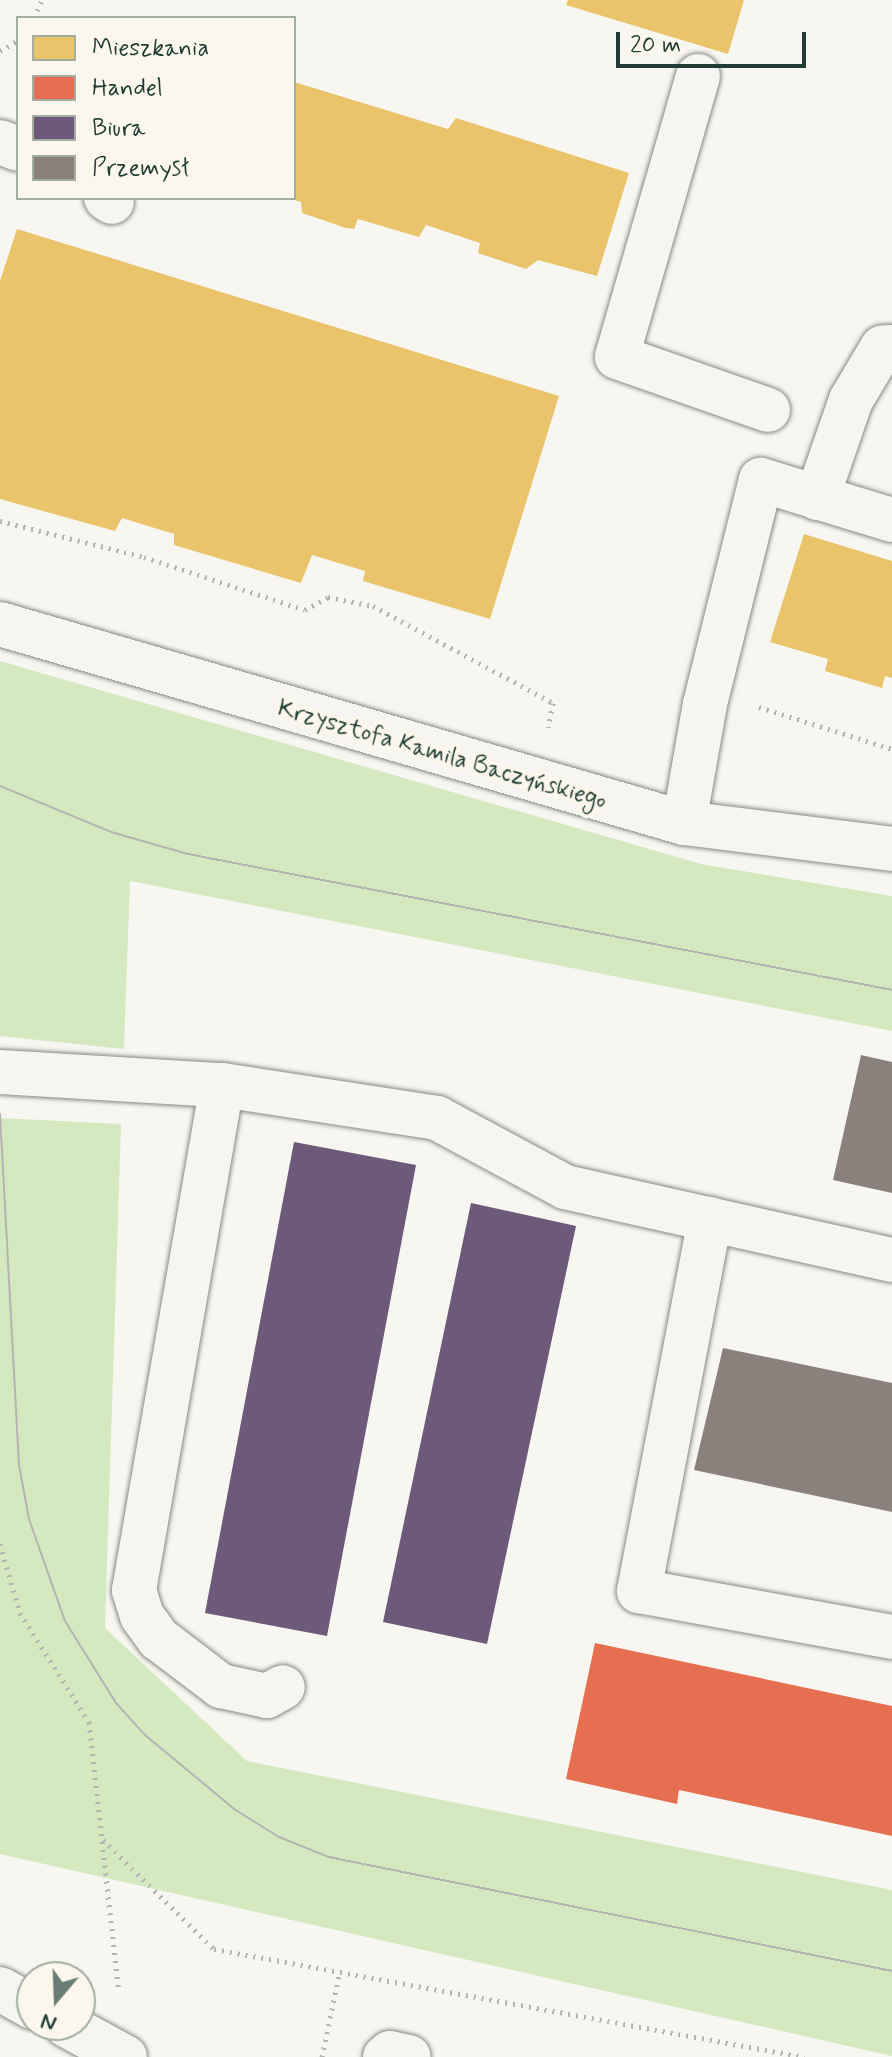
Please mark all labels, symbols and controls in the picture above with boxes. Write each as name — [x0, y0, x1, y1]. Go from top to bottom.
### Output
legend — [16, 16, 296, 200]
scale bar — [620, 16, 810, 66]
text: 20 m — [630, 30, 681, 61]
text: Mieszkania — [92, 33, 209, 64]
text: Handel — [92, 73, 163, 104]
text: Biura — [92, 113, 145, 144]
text: Przemysł — [92, 153, 189, 184]
street label: Krzysztofa Kamila Baczyńskiego — [272, 694, 612, 816]
north arrow — [16, 1961, 96, 2041]
text: N — [37, 2006, 60, 2037]

